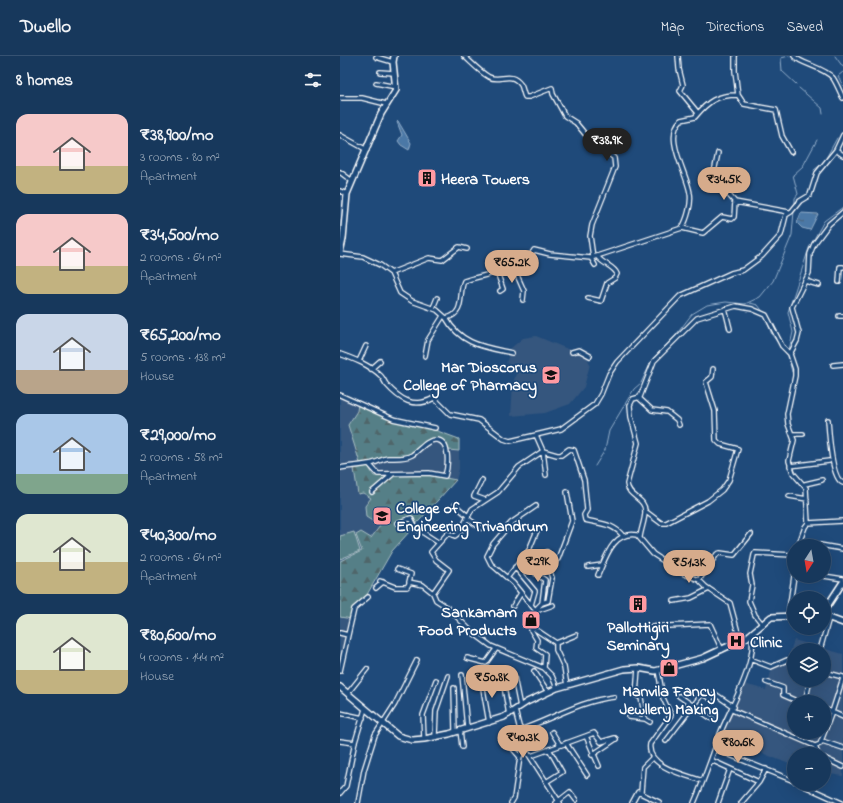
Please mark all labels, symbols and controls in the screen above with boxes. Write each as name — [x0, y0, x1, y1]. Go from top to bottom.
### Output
text: Dwello — [20, 14, 71, 41]
text: Map — [661, 17, 684, 38]
text: Directions — [706, 17, 764, 38]
text: Saved — [786, 17, 823, 38]
text: 8 homes — [16, 68, 73, 93]
icon: filters — [302, 69, 324, 91]
text: ₹38,900/mo — [140, 123, 214, 148]
pin: ₹38.9K — [574, 128, 640, 162]
icon: home — [48, 130, 96, 178]
text: ₹38.9K — [592, 131, 622, 150]
text: 3 rooms · 80 m² — [140, 148, 220, 167]
text: Apartment — [140, 167, 197, 186]
building icon: Heera Towers — [416, 167, 438, 189]
pin: ₹34.5K — [691, 167, 757, 201]
place label: Heera Towers — [441, 168, 530, 192]
text: ₹34.5K — [707, 170, 741, 189]
text: ₹34,500/mo — [140, 223, 219, 248]
icon: home — [48, 230, 96, 278]
text: 2 rooms · 64 m² — [140, 248, 222, 267]
pin: ₹65.2K — [479, 250, 545, 284]
text: ₹65.2K — [494, 253, 530, 272]
text: Apartment — [140, 267, 197, 286]
text: ₹65,200/mo — [140, 323, 221, 348]
icon: home — [48, 330, 96, 378]
text: 5 rooms · 138 m² — [140, 348, 226, 367]
place label: Mar Dioscorus College of Pharmacy — [403, 356, 537, 399]
school or university icon: Mar Dioscorus College of Pharmacy — [540, 364, 562, 386]
text: House — [140, 367, 174, 386]
text: ₹29,000/mo — [140, 423, 216, 448]
icon: home — [48, 430, 96, 478]
text: 2 rooms · 58 m² — [140, 448, 223, 467]
text: Apartment — [140, 467, 197, 486]
place label: College of Engineering Trivandrum — [396, 497, 549, 540]
school or university icon: College of Engineering Trivandrum — [371, 505, 393, 527]
text: ₹40,300/mo — [140, 523, 216, 548]
icon: home — [48, 530, 96, 578]
north arrow — [787, 539, 831, 583]
map controls — [787, 539, 831, 791]
text: 2 rooms · 64 m² — [140, 548, 222, 567]
pin: ₹29K — [514, 549, 562, 583]
pin: ₹51.3K — [656, 550, 722, 584]
text: ₹29K — [526, 552, 550, 571]
text: ₹51.3K — [672, 553, 706, 572]
text: Apartment — [140, 567, 197, 586]
button: locate — [787, 591, 831, 635]
building icon: Pallottigiri Seminary — [627, 593, 649, 615]
place label: Sankamam Food Products — [417, 601, 518, 643]
shop icon: Sankamam Food Products — [520, 609, 542, 631]
place label: Pallottigiri Seminary — [606, 616, 670, 659]
text: ₹80,600/mo — [140, 623, 216, 648]
icon: home — [48, 630, 96, 678]
hospital icon: Clinic — [725, 630, 747, 652]
place label: Clinic — [750, 631, 783, 655]
button: layers — [787, 643, 831, 687]
text: 4 rooms · 144 m² — [140, 648, 224, 667]
shop icon: Manvila Fancy Jewllery Making — [658, 657, 680, 679]
pin: ₹50.8K — [459, 665, 525, 699]
text: House — [140, 667, 174, 686]
text: ₹50.8K — [475, 668, 509, 687]
place label: Manvila Fancy Jewllery Making — [620, 680, 718, 723]
button: + — [787, 695, 831, 739]
pin: ₹40.3K — [490, 725, 556, 759]
text: ₹40.3K — [506, 728, 540, 747]
pin: ₹80.6K — [705, 730, 771, 764]
text: ₹80.6K — [722, 733, 754, 752]
button: − — [787, 747, 831, 791]

